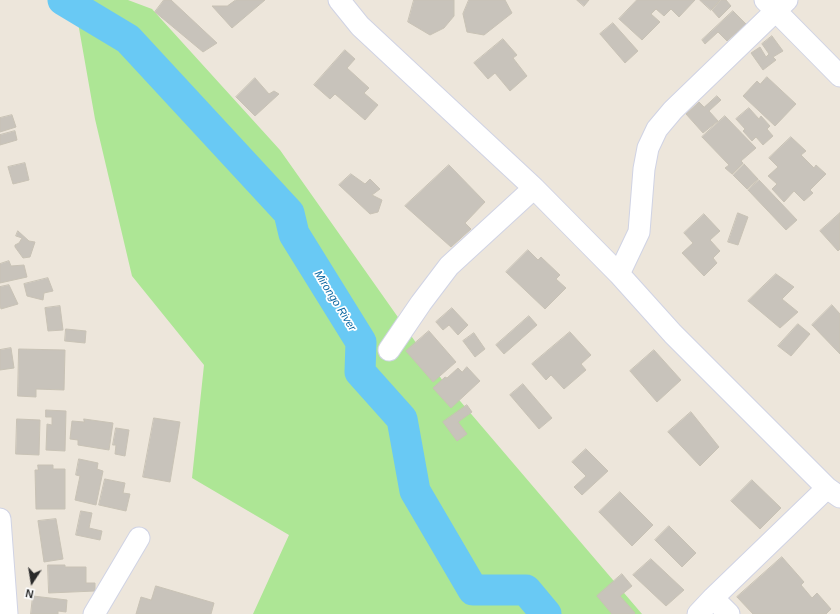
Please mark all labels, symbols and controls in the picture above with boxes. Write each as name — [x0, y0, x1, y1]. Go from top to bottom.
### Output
water label: Mirongo River — [311, 268, 359, 334]
north arrow — [12, 562, 52, 602]
text: N — [24, 587, 35, 600]

